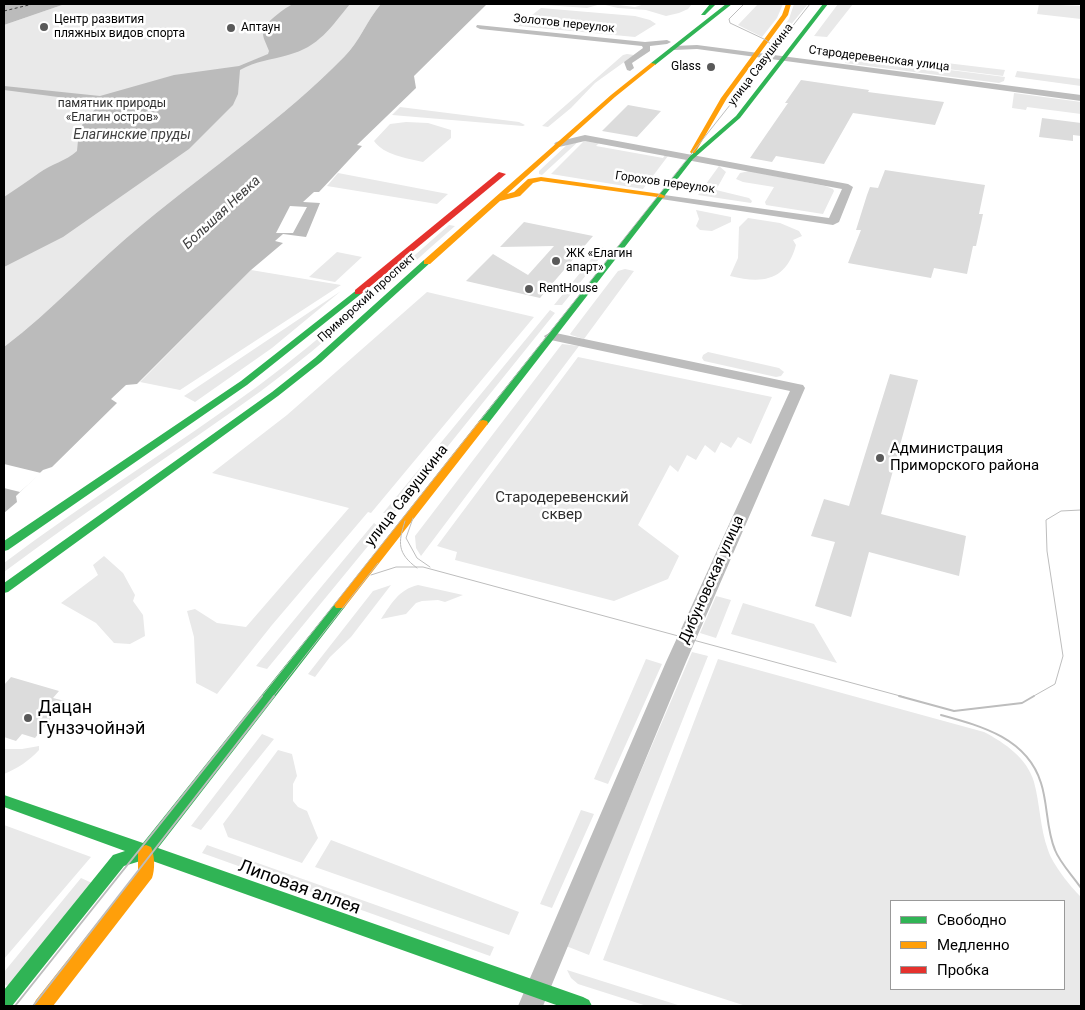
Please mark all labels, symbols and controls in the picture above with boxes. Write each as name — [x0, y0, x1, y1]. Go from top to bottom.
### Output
street label: Золотов переулок — [513, 12, 615, 36]
place label: Центр развития пляжных видов спорта — [54, 13, 185, 41]
marker: Центр развития пляжных видов спорта — [38, 21, 50, 33]
place label: Аптаун — [241, 21, 280, 35]
street label: улица Савушкина — [725, 21, 797, 109]
marker: Аптаун — [225, 22, 237, 34]
street label: Стародеревенская улица — [808, 43, 950, 75]
place label: Glass — [671, 60, 701, 74]
marker: Glass — [705, 61, 717, 73]
park label: памятник природы «Елагин остров» — [58, 97, 166, 125]
water label: Елагинские пруды — [73, 127, 191, 143]
street label: Горохов переулок — [614, 169, 716, 197]
water label: Большая Невка — [180, 173, 264, 253]
place label: ЖК «Елагин апарт» — [566, 247, 632, 275]
street label: Приморский проспект — [315, 250, 419, 346]
marker: ЖК «Елагин апарт» — [550, 255, 562, 267]
place label: RentHouse — [539, 282, 598, 296]
marker: RentHouse — [523, 283, 535, 295]
place label: Администрация Приморского района — [890, 440, 1039, 475]
street label: улица Савушкина — [362, 442, 452, 550]
marker: Администрация Приморского района — [874, 452, 886, 464]
park label: Стародеревенский сквер — [495, 489, 629, 524]
street label: Дибуновская улица — [676, 513, 748, 647]
place label: Дацан Гунзэчойнэй — [38, 697, 145, 740]
marker: Дацан Гунзэчойнэй — [22, 712, 34, 724]
street label: Липовая аллея — [235, 856, 363, 920]
legend — [890, 900, 1065, 990]
text: Свободно — [937, 911, 1006, 929]
text: Медленно — [937, 936, 1010, 954]
text: Пробка — [937, 961, 989, 979]

